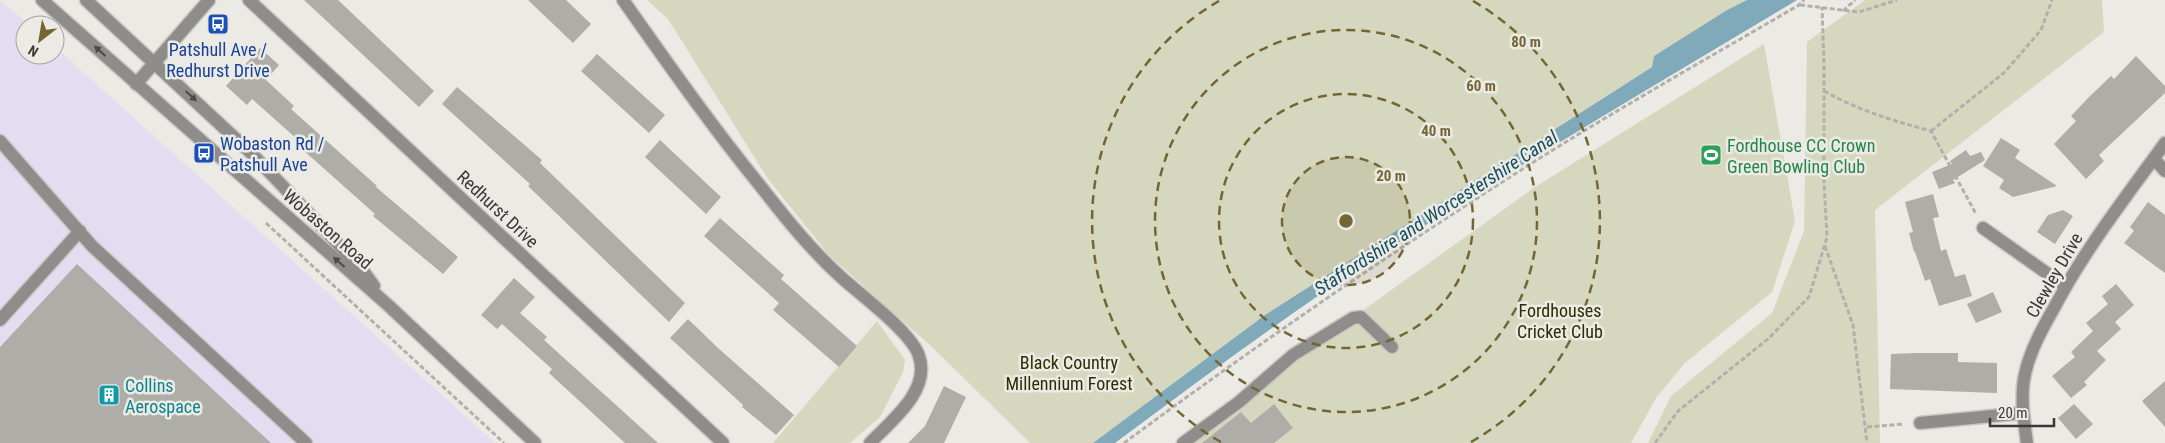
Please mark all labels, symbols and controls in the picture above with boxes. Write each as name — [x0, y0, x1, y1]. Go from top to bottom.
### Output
bus stop icon: Patshull Ave / Redhurst Drive — [206, 12, 230, 36]
north arrow — [15, 15, 65, 65]
text: 80 m — [1511, 33, 1541, 51]
place label: Patshull Ave / Redhurst Drive — [166, 39, 270, 81]
text: N — [26, 42, 41, 60]
one-way arrow — [94, 45, 106, 57]
text: 60 m — [1466, 77, 1496, 95]
one-way arrow — [184, 90, 196, 102]
text: 40 m — [1421, 122, 1451, 140]
water label: Staffordshire and Worcestershire Canal — [1310, 125, 1563, 300]
place label: Wobaston Rd / Patshull Ave — [220, 133, 325, 175]
place label: Fordhouse CC Crown Green Bowling Club — [1727, 135, 1875, 177]
bus stop icon: Wobaston Rd / Patshull Ave — [192, 141, 216, 165]
sports icon: Fordhouse CC Crown Green Bowling Club — [1699, 143, 1723, 167]
street label: Redhurst Drive — [453, 166, 543, 252]
text: 20 m — [1376, 167, 1406, 185]
street label: Wobaston Road — [279, 185, 377, 273]
centre of rings — [1337, 212, 1355, 230]
street label: Clewley Drive — [2021, 229, 2087, 321]
one-way arrow — [334, 256, 346, 268]
park label: Fordhouses Cricket Club — [1517, 300, 1603, 342]
park label: Black Country Millennium Forest — [1005, 352, 1133, 394]
place label: Collins Aerospace — [125, 375, 201, 417]
building icon: Collins Aerospace — [97, 383, 121, 407]
scale bar — [1990, 396, 2054, 428]
text: 20 m — [1998, 404, 2028, 422]

